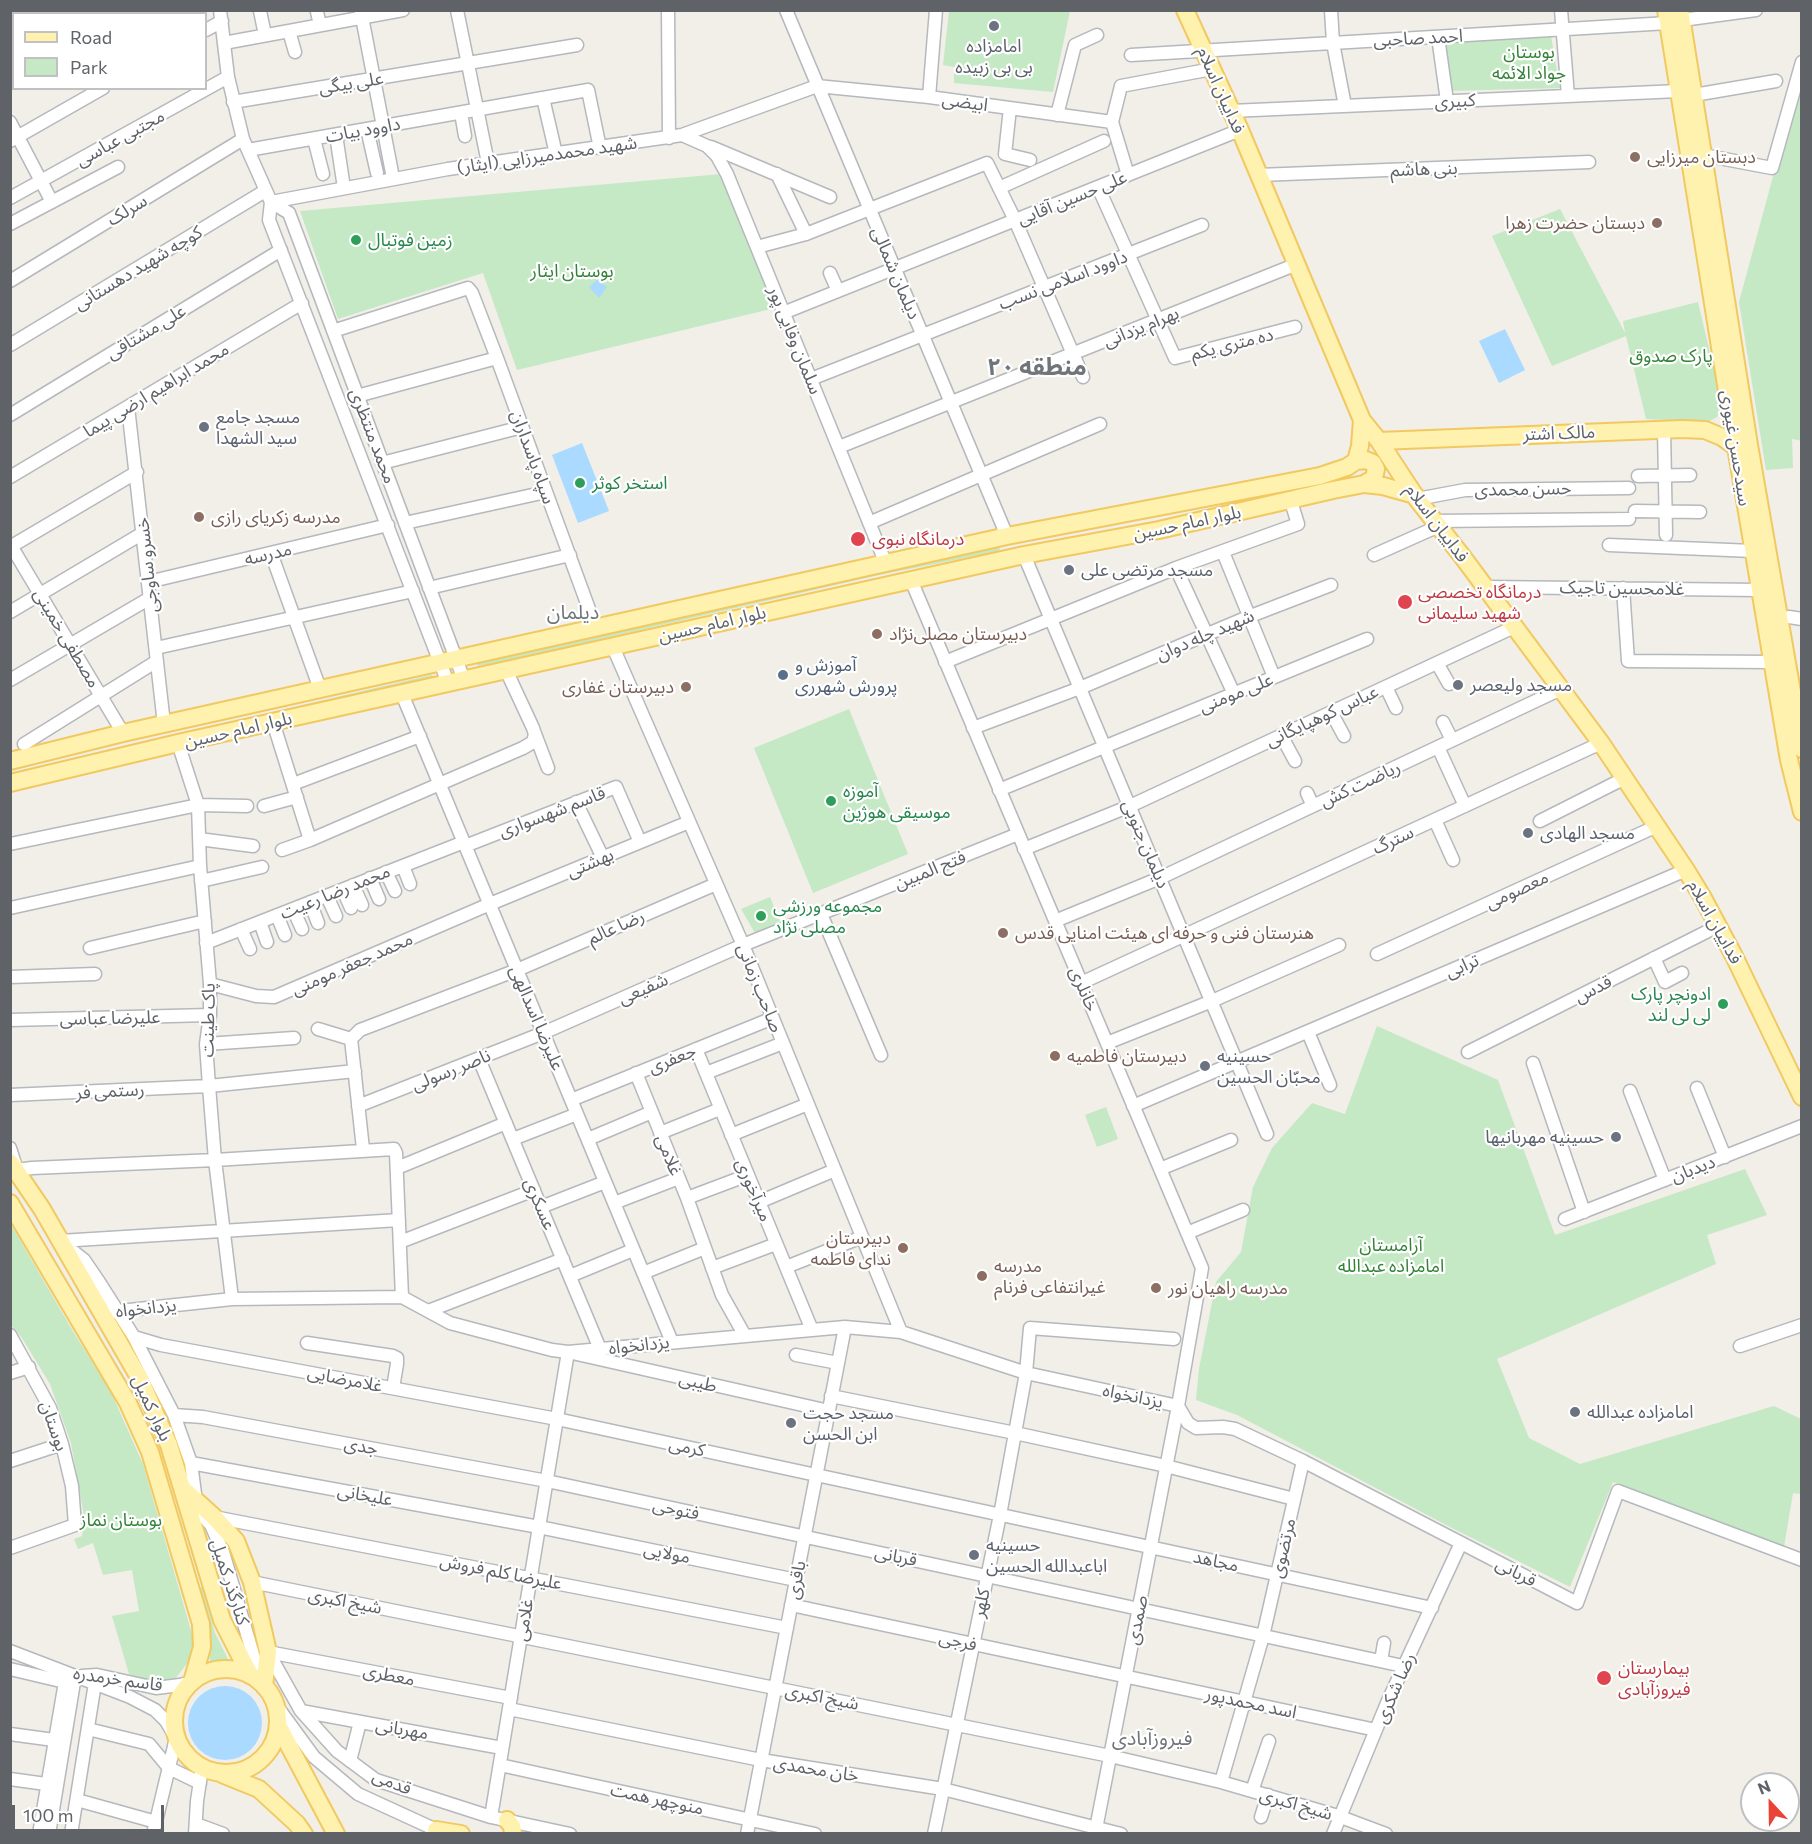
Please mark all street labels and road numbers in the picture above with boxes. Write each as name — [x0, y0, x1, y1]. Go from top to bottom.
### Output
street label: احمد صاحبی — [1373, 25, 1463, 51]
street label: فداییان اسلام — [1192, 43, 1250, 137]
street label: علی بیگی — [317, 67, 385, 99]
street label: ابیضی — [941, 88, 989, 116]
street label: کبیری — [1434, 89, 1476, 113]
street label: مجتبی عباسی — [72, 105, 168, 171]
street label: داوود بیات — [324, 113, 402, 147]
street label: شهید محمدمیرزایی (ایثار) — [455, 132, 639, 178]
street label: بنی هاشم — [1390, 157, 1458, 181]
street label: علی حسین آقایی — [1014, 166, 1130, 230]
street label: سرلک — [103, 190, 151, 230]
street label: کوچه شهید دهستانی — [70, 221, 206, 315]
street label: دیلمان شمالی — [867, 223, 925, 323]
street label: داوود اسلامی نسب — [996, 246, 1130, 314]
street label: سلمان وفایی پور — [763, 283, 827, 397]
street label: علی مشتاقی — [102, 300, 190, 364]
street label: بهرام یزدانی — [1100, 302, 1182, 352]
street label: ده متری یکم — [1188, 323, 1276, 365]
street label: محمد ابراهیم ارضی پیما — [79, 338, 233, 442]
street label: محمد منتظری — [345, 385, 401, 487]
street label: سیدحسن غیوری — [1716, 388, 1756, 508]
street label: سپاه پاسداران — [506, 407, 560, 507]
street label: مالک اشتر — [1522, 421, 1596, 445]
street label: حسن محمدی — [1474, 477, 1572, 501]
street label: فداییان اسلام — [1400, 479, 1474, 567]
street label: بلوار امام حسین — [1131, 501, 1243, 545]
street label: خسرو ساوجی — [131, 516, 163, 614]
street label: مدرسه — [242, 538, 294, 570]
street label: غلامحسین تاجیک — [1559, 576, 1685, 600]
street label: مصطفی خمینی — [29, 584, 105, 692]
street label: بلوار امام حسین — [656, 601, 768, 647]
street label: شهید چله دوان — [1153, 605, 1257, 665]
street label: علی مومنی — [1196, 668, 1276, 718]
street label: عباس کوهپایگانی — [1262, 680, 1382, 752]
street label: بلوار امام حسین — [182, 707, 294, 753]
street label: ریاضت کش — [1316, 756, 1404, 812]
street label: قاسم شهسواری — [496, 782, 608, 842]
street label: دیلمان جنوبی — [1118, 796, 1174, 892]
street label: سترگ — [1369, 821, 1417, 859]
street label: بهشتی — [563, 843, 617, 883]
street label: فتح المبین — [891, 846, 969, 894]
street label: محمد رضا رعیت — [277, 860, 393, 924]
street label: معصومی — [1482, 866, 1552, 914]
street label: فداییان اسلام — [1683, 876, 1747, 968]
street label: رضا عالم — [584, 905, 648, 949]
street label: محمد جعفر مومنی — [288, 928, 416, 1000]
street label: صاحب زمانی — [732, 940, 788, 1036]
street label: ترابی — [1442, 949, 1482, 983]
street label: علیرضا اسدالهی — [505, 962, 569, 1074]
street label: خانلری — [1065, 963, 1103, 1015]
street label: شفیعی — [615, 968, 671, 1010]
street label: قدس — [1571, 970, 1615, 1008]
street label: پاک طینت — [197, 983, 219, 1057]
street label: علیرضا عباسی — [60, 1006, 160, 1030]
street label: جعفری — [645, 1040, 699, 1078]
street label: ناصر رسولی — [408, 1044, 494, 1096]
street label: رستمی فر — [75, 1078, 145, 1104]
street label: غلامی — [651, 1131, 687, 1179]
street label: دیدبان — [1668, 1151, 1718, 1187]
street label: میرآخوری — [731, 1155, 777, 1225]
street label: عسکری — [519, 1175, 561, 1233]
street label: یزدانخواه — [114, 1294, 178, 1322]
street label: یزدانخواه — [607, 1331, 671, 1359]
street label: غلامرضایی — [306, 1361, 384, 1397]
street label: طیبی — [677, 1367, 719, 1397]
street label: بلوار کمیل — [127, 1371, 177, 1445]
street label: یزدانخواه — [1101, 1379, 1165, 1413]
street label: بوستان — [35, 1398, 73, 1454]
street label: جدی — [342, 1432, 380, 1460]
street label: کرمی — [667, 1433, 707, 1461]
street label: علیخانی — [336, 1480, 394, 1510]
street label: فتوحی — [651, 1494, 701, 1524]
street label: مرتضوی — [1266, 1516, 1300, 1580]
street label: کنارگذر کمیل — [206, 1536, 254, 1628]
street label: مولایی — [642, 1538, 692, 1568]
street label: قربانی — [873, 1541, 919, 1571]
street label: مجاهد — [1191, 1546, 1241, 1576]
street label: علیرضا کلم فروش — [438, 1550, 564, 1594]
street label: قربانی — [1492, 1553, 1540, 1591]
street label: باقری — [782, 1559, 810, 1601]
street label: شیخ اکبری — [306, 1583, 384, 1619]
street label: کلهر — [967, 1587, 995, 1619]
street label: صمدی — [1122, 1593, 1152, 1647]
street label: غلامی — [510, 1597, 538, 1643]
street label: فرجی — [937, 1626, 979, 1656]
street label: رضا شکری — [1370, 1649, 1420, 1727]
street label: معطری — [361, 1659, 417, 1691]
street label: قاسم خرمدره — [72, 1662, 164, 1696]
street label: شیخ اکبری — [783, 1679, 861, 1715]
street label: اسد محمدپور — [1203, 1683, 1299, 1723]
street label: مهربانی — [374, 1714, 430, 1744]
street label: خان محمدی — [772, 1752, 860, 1786]
street label: قدمی — [369, 1764, 415, 1800]
street label: منوچهر همت — [608, 1779, 706, 1819]
street label: شیخ اکبری — [1257, 1783, 1335, 1825]

